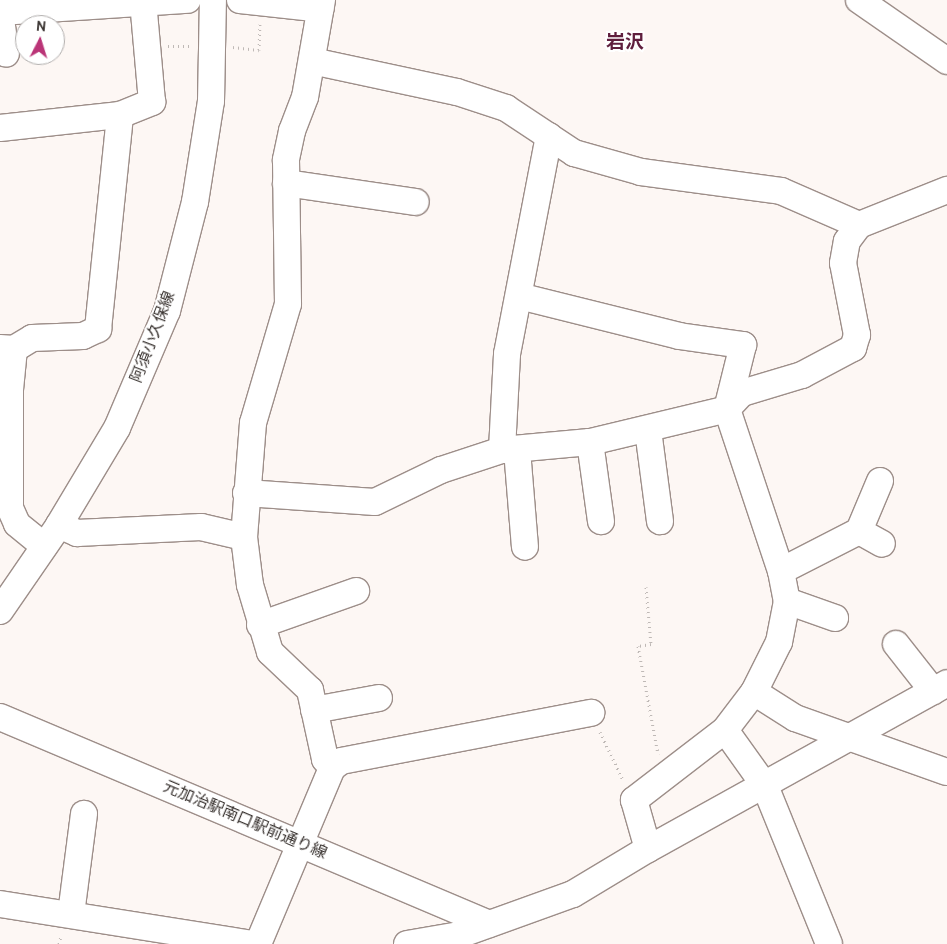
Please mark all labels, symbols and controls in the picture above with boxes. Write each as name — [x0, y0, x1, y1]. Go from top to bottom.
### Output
north arrow — [15, 15, 65, 65]
text: N — [36, 17, 47, 35]
district label: 岩沢 — [606, 31, 644, 53]
street label: 阿須小久保線 — [127, 289, 179, 385]
street label: 元加治駅南口駅前通り線 — [160, 777, 330, 863]

